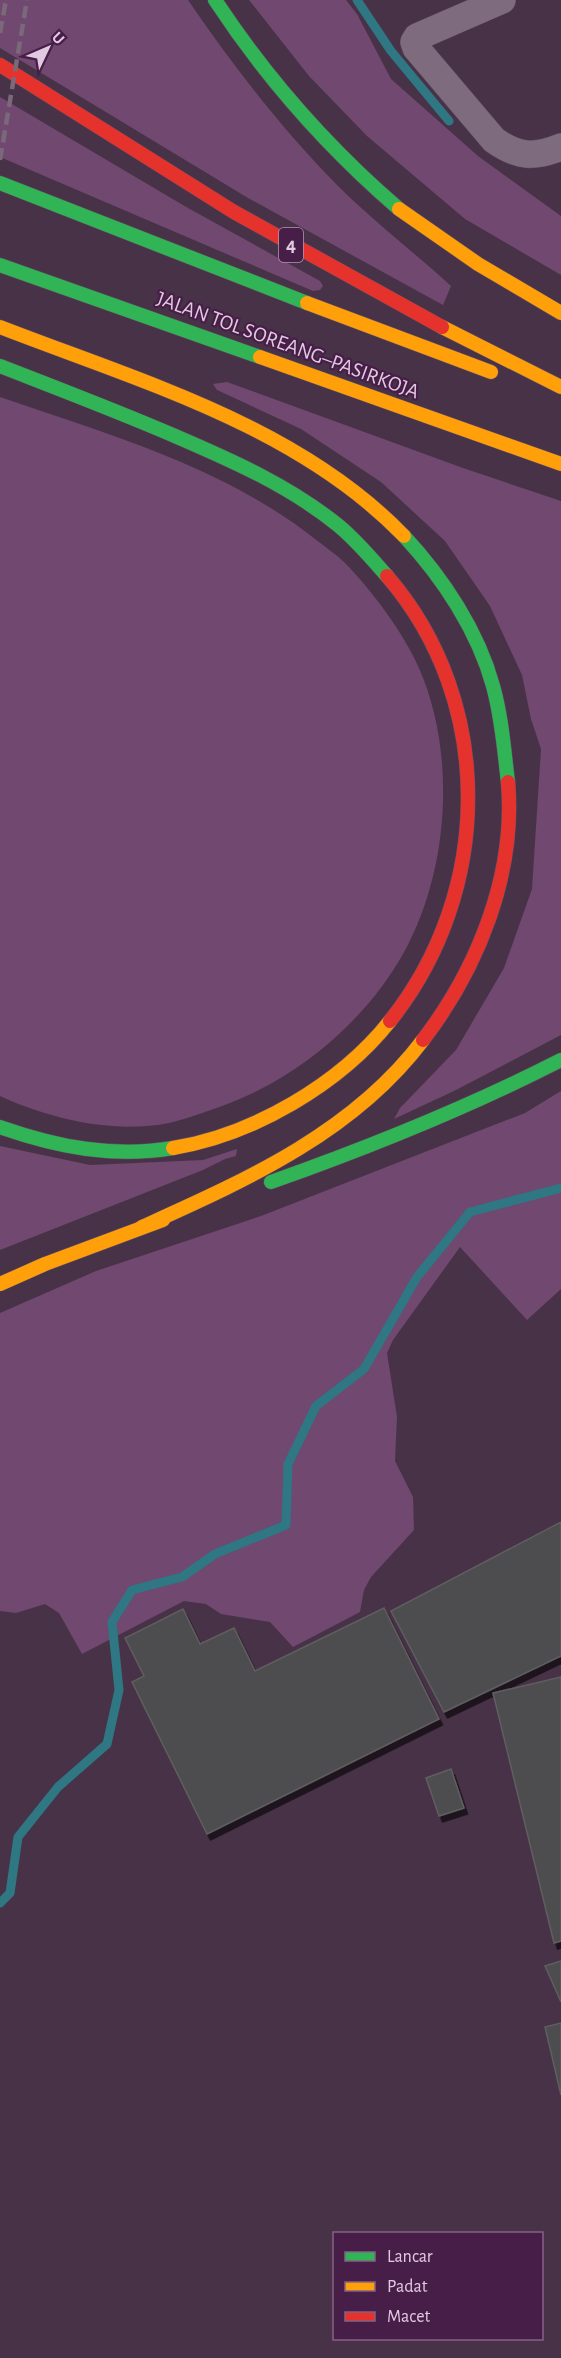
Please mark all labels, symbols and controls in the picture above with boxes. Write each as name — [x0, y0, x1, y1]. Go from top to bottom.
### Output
north arrow — [18, 18, 78, 78]
text: U — [49, 29, 67, 48]
road number: 4 — [279, 228, 303, 262]
street label: JALAN TOL SOREANG–PASIRKOJA — [154, 288, 422, 402]
legend — [333, 2232, 543, 2340]
text: Lancar — [387, 2248, 433, 2266]
text: Padat — [387, 2278, 428, 2296]
text: Macet — [387, 2308, 431, 2326]

